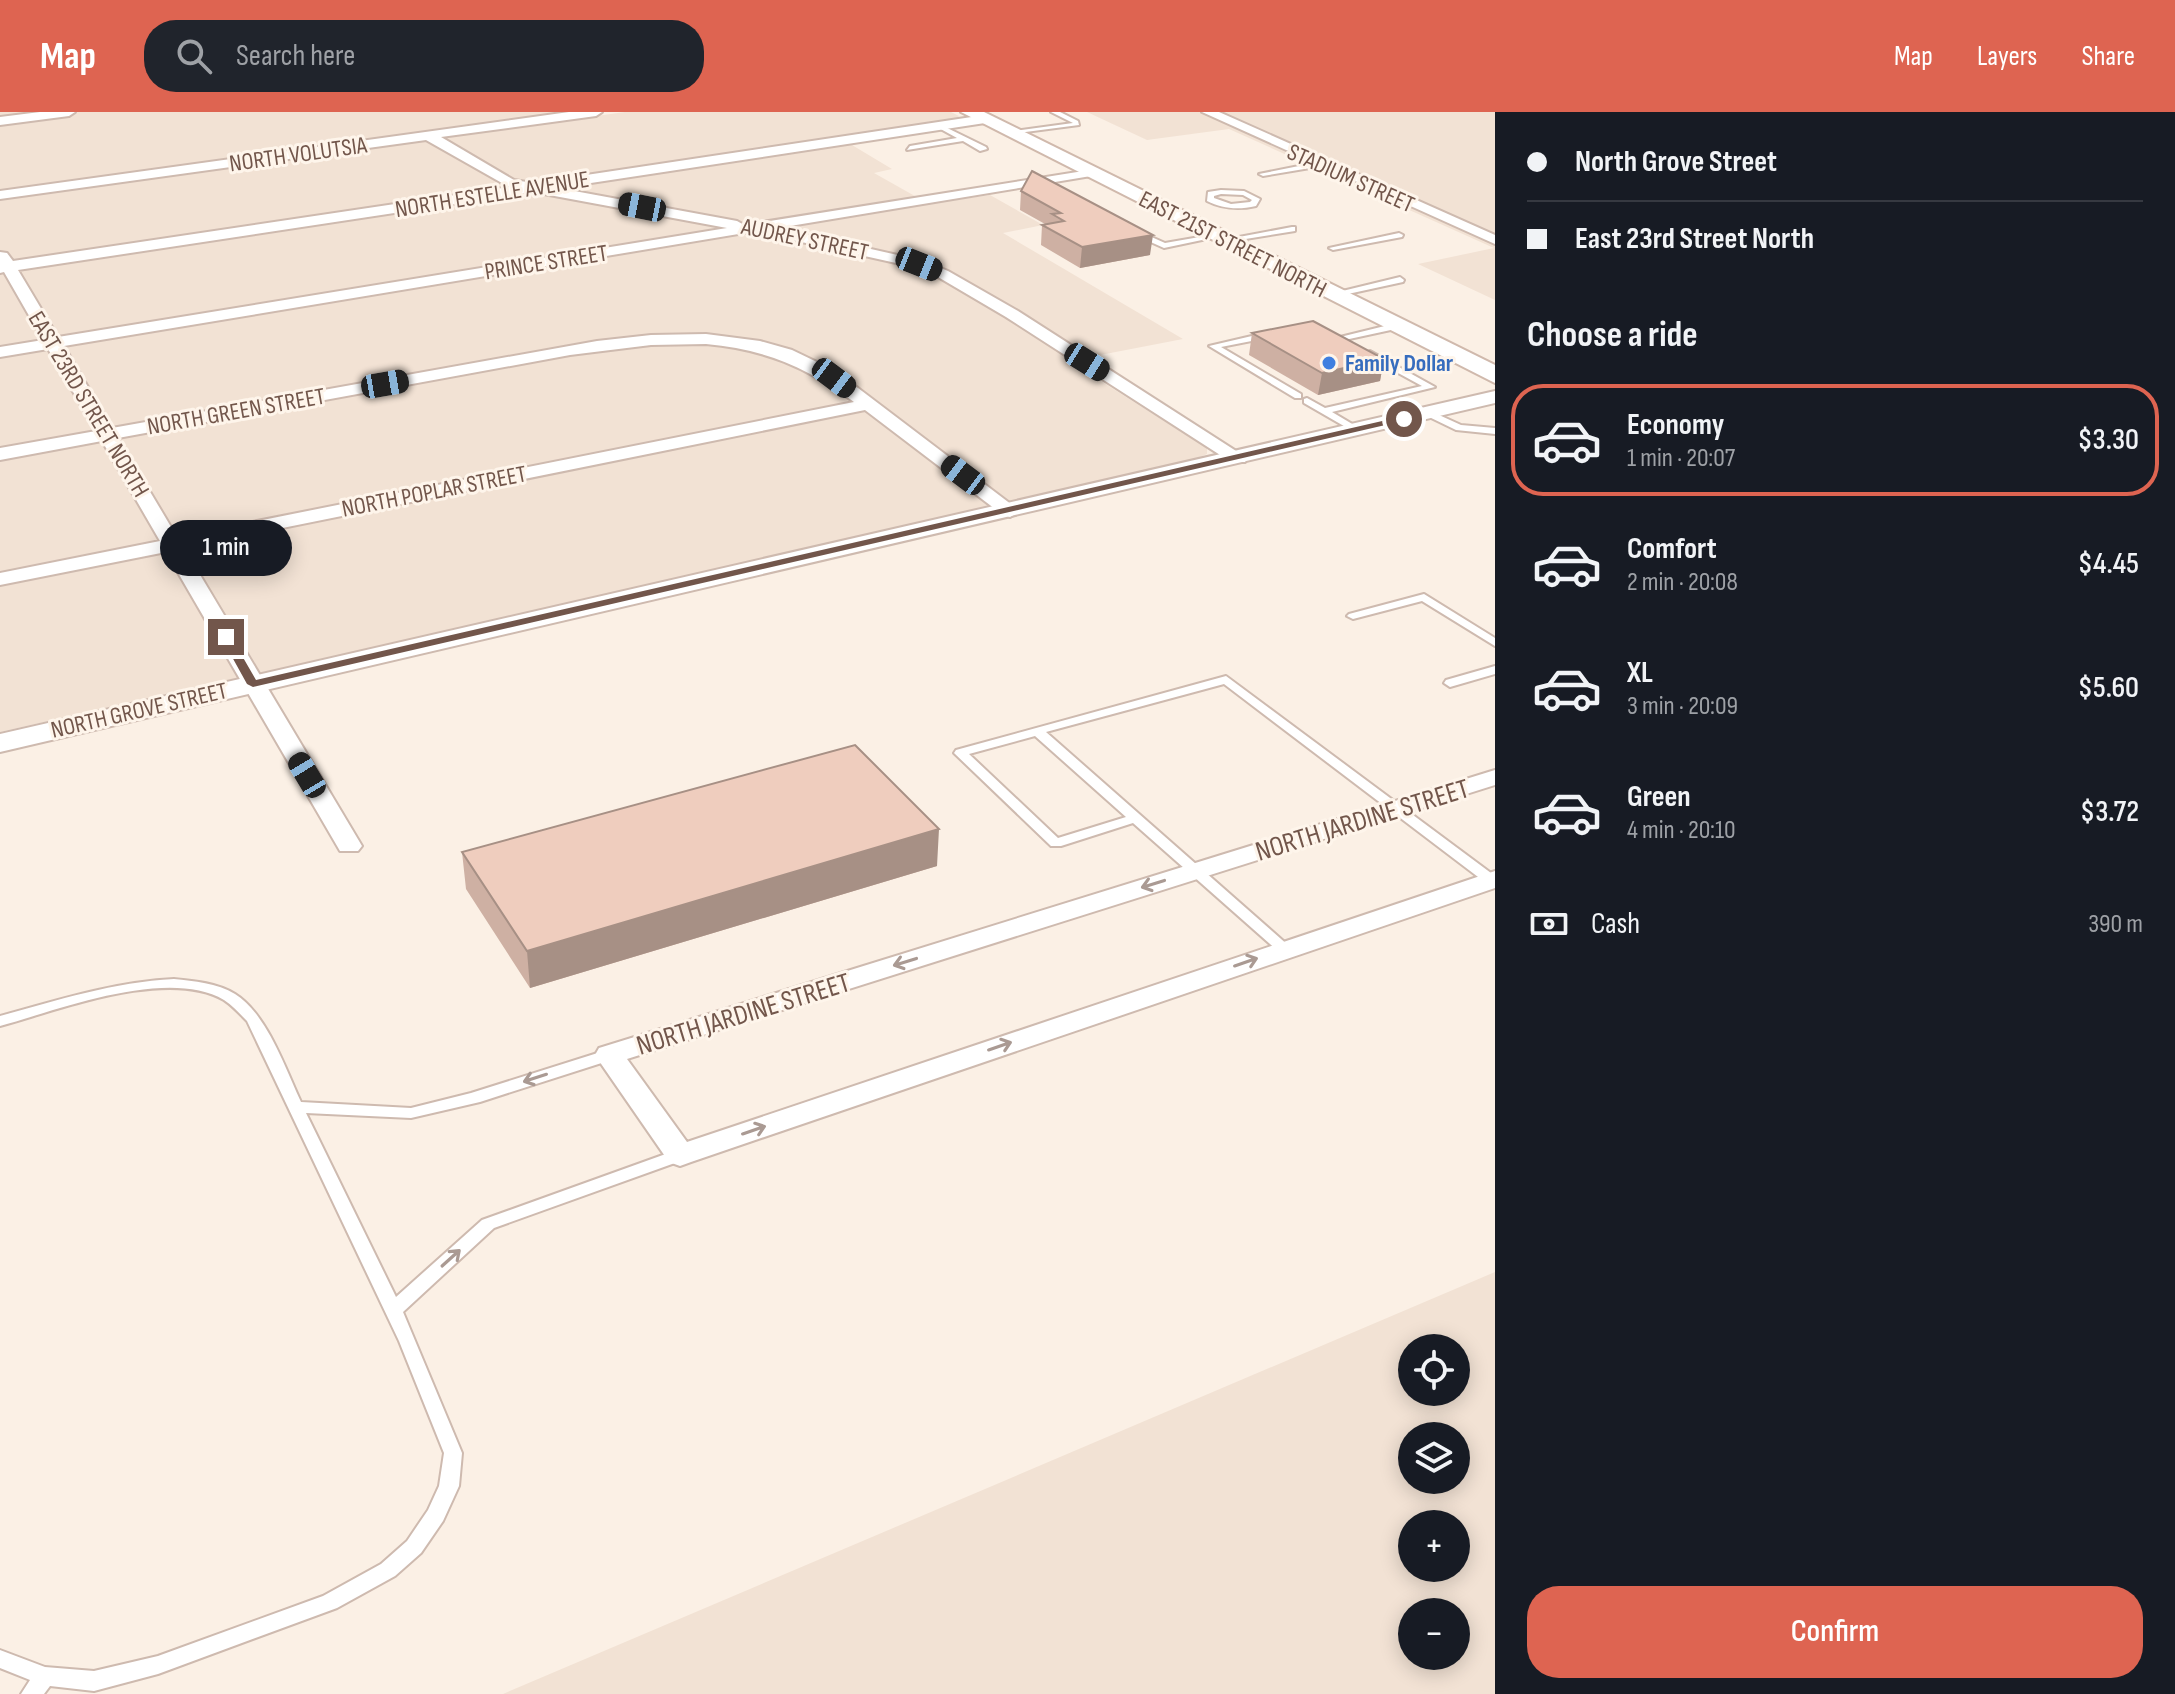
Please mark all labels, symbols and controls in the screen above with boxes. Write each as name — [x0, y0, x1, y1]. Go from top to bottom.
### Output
search box — [144, 20, 704, 92]
text: Map — [40, 34, 96, 79]
icon: search — [172, 34, 216, 78]
text: Search here — [236, 38, 355, 74]
text: Map — [1894, 40, 1933, 73]
text: Layers — [1977, 40, 2037, 73]
text: Share — [2081, 40, 2135, 73]
street label: NORTH VOLUTSIA — [228, 130, 369, 178]
street label: STADIUM STREET — [1283, 138, 1419, 220]
text: North Grove Street — [1575, 144, 1777, 180]
street label: NORTH ESTELLE AVENUE — [393, 165, 591, 224]
street label: EAST 21ST STREET NORTH — [1134, 185, 1331, 304]
car — [616, 191, 668, 223]
street label: AUDREY STREET — [738, 212, 871, 267]
text: East 23rd Street North — [1575, 221, 1814, 257]
street label: PRINCE STREET — [483, 238, 610, 287]
car — [892, 244, 946, 284]
street label: EAST 23RD STREET NORTH — [22, 306, 155, 502]
text: Choose a ride — [1527, 314, 1698, 357]
car — [1060, 339, 1114, 385]
place label: Family Dollar — [1345, 349, 1454, 378]
car — [808, 354, 860, 402]
marker: Family Dollar — [1320, 354, 1338, 372]
car — [359, 368, 411, 400]
street label: NORTH GREEN STREET — [145, 382, 327, 441]
route start — [1386, 401, 1422, 437]
icon: car — [1531, 404, 1603, 476]
text: Economy — [1627, 407, 1724, 443]
text: $3.30 — [2077, 422, 2139, 458]
text: 1 min · 20:07 — [1627, 443, 1735, 474]
car — [937, 451, 989, 499]
street label: NORTH POPLAR STREET — [339, 459, 529, 524]
callout: 1 min — [160, 521, 292, 577]
icon: car — [1531, 528, 1603, 600]
text: Comfort — [1627, 531, 1717, 567]
text: 1 min — [202, 532, 250, 563]
text: $4.45 — [2078, 546, 2139, 582]
text: 2 min · 20:08 — [1627, 567, 1738, 598]
route end — [208, 619, 244, 655]
icon: car — [1531, 652, 1603, 724]
text: XL — [1627, 655, 1653, 691]
text: $5.60 — [2078, 670, 2139, 706]
street label: NORTH GROVE STREET — [48, 676, 230, 745]
text: 3 min · 20:09 — [1627, 691, 1738, 722]
car — [284, 748, 330, 802]
street label: NORTH JARDINE STREET — [1252, 772, 1473, 869]
icon: car — [1531, 776, 1603, 848]
text: Green — [1627, 779, 1691, 815]
text: $3.72 — [2080, 794, 2139, 830]
text: 4 min · 20:10 — [1627, 815, 1736, 846]
one-way arrow — [1141, 877, 1167, 892]
icon: cash — [1527, 902, 1571, 946]
text: Cash — [1591, 906, 1640, 942]
text: 390 m — [2088, 909, 2143, 940]
one-way arrow — [1233, 954, 1258, 969]
one-way arrow — [893, 955, 919, 970]
street label: NORTH JARDINE STREET — [633, 966, 854, 1063]
one-way arrow — [987, 1037, 1012, 1052]
one-way arrow — [522, 1072, 547, 1087]
one-way arrow — [741, 1121, 766, 1136]
one-way arrow — [440, 1249, 460, 1267]
map controls — [1398, 1334, 1470, 1670]
button: locate — [1398, 1334, 1470, 1406]
button: layers — [1398, 1422, 1470, 1494]
button: + — [1398, 1510, 1470, 1582]
button: Confirm — [1527, 1586, 2143, 1678]
button: − — [1398, 1598, 1470, 1670]

